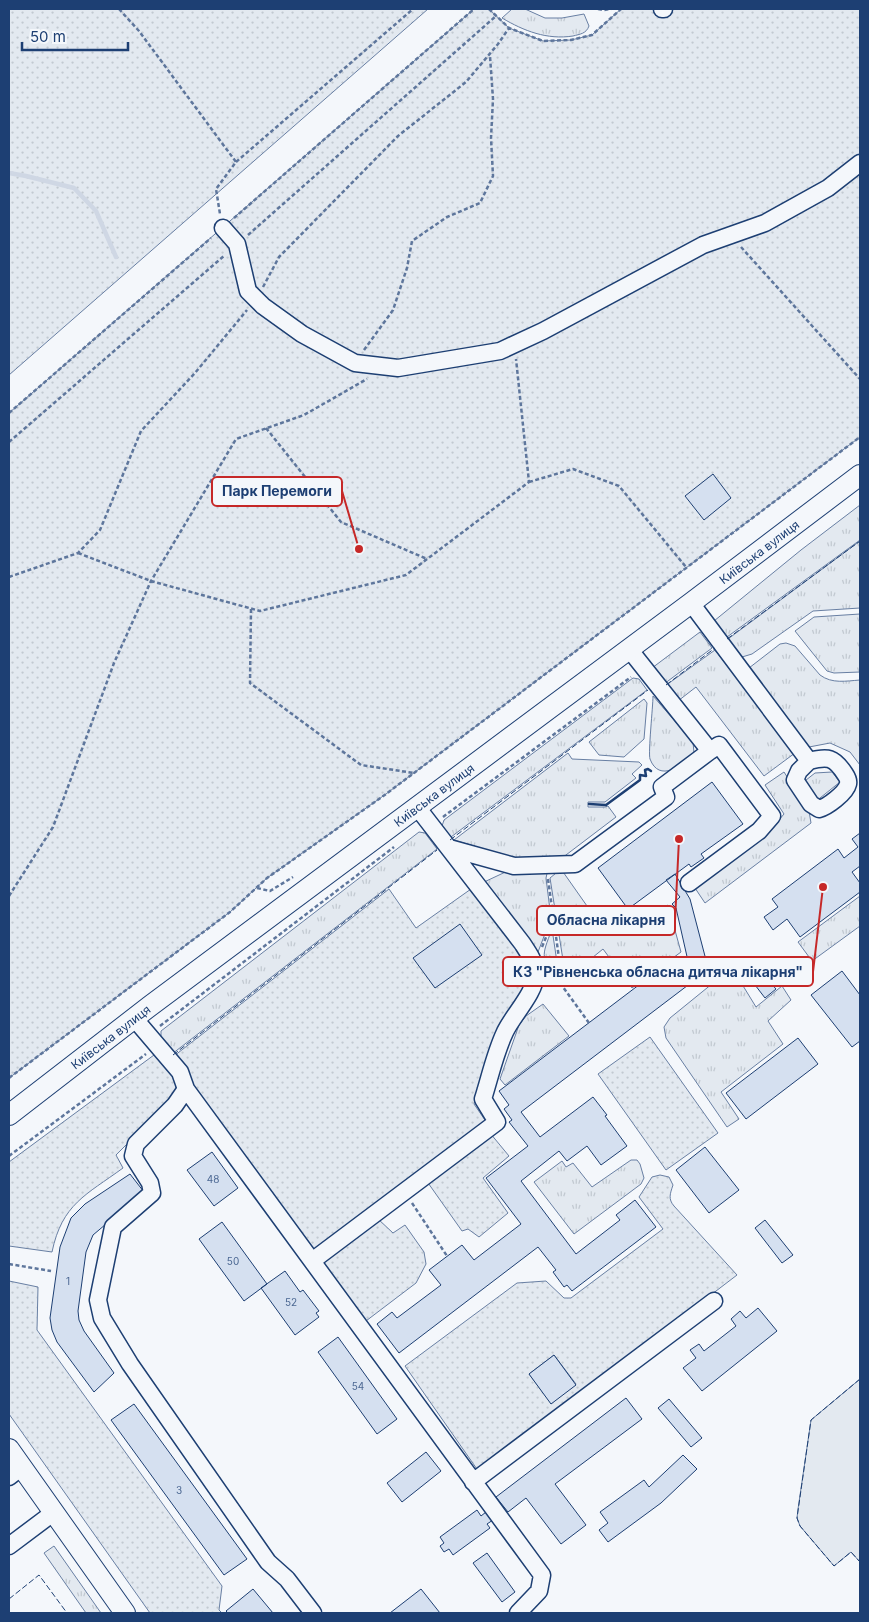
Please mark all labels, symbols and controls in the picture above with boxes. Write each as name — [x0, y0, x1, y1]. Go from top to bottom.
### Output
scale bar — [22, 20, 129, 52]
text: 50 m — [30, 27, 66, 46]
callout: Парк Перемоги — [212, 477, 342, 506]
text: Парк Перемоги — [222, 482, 332, 499]
street label: Київська вулиця — [716, 517, 802, 587]
street label: Київська вулиця — [391, 760, 477, 829]
callout: Обласна лікарня — [537, 906, 675, 935]
text: Обласна лікарня — [547, 911, 665, 928]
callout: КЗ "Рівненська обласна дитяча лікарня" — [503, 957, 813, 986]
text: КЗ "Рівненська обласна дитяча лікарня" — [513, 963, 803, 980]
street label: Київська вулиця — [68, 1001, 153, 1072]
house number: 48 — [207, 1173, 219, 1185]
house number: 50 — [227, 1255, 239, 1267]
house number: 1 — [66, 1275, 70, 1287]
house number: 52 — [285, 1296, 297, 1308]
house number: 54 — [352, 1380, 364, 1392]
house number: 3 — [176, 1484, 182, 1496]

